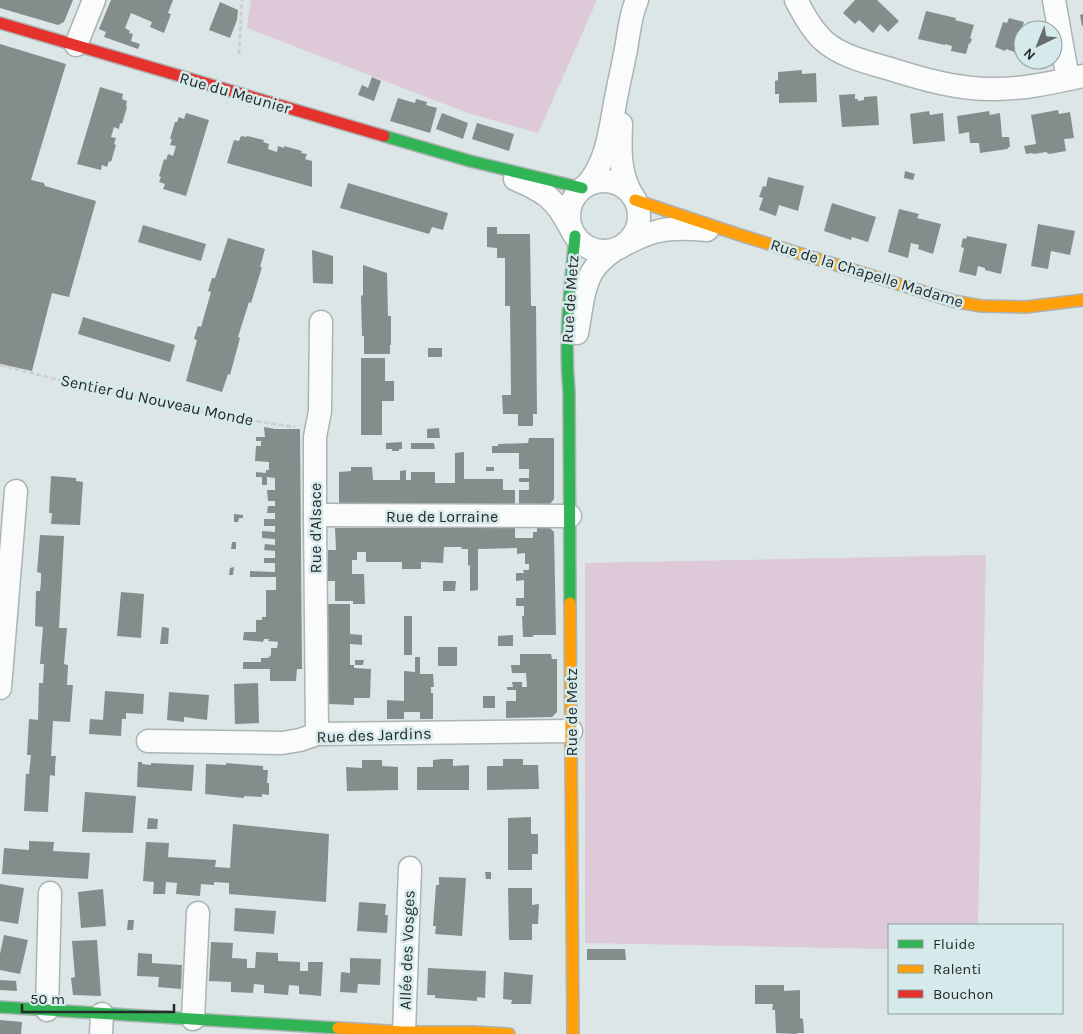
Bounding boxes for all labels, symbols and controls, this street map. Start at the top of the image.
north arrow [1013,20,1063,70]
text: N [1020,44,1039,64]
street label: Rue du Meunier [177,68,293,118]
street label: Rue de la Chapelle Madame [768,235,966,311]
street label: Rue de Metz [557,254,583,344]
street label: Sentier du Nouveau Monde [59,370,255,430]
street label: Rue d'Alsace [306,483,325,573]
street label: Rue de Lorraine [386,507,498,526]
street label: Rue de Metz [562,668,581,756]
street label: Rue des Jardins [316,724,432,746]
street label: Allée des Vosges [395,890,419,1010]
legend [888,924,1063,1014]
text: Fluide [933,935,975,953]
text: Ralenti [933,960,982,978]
scale bar [22,982,175,1014]
text: Bouchon [933,985,994,1003]
text: 50 m [30,990,65,1008]

